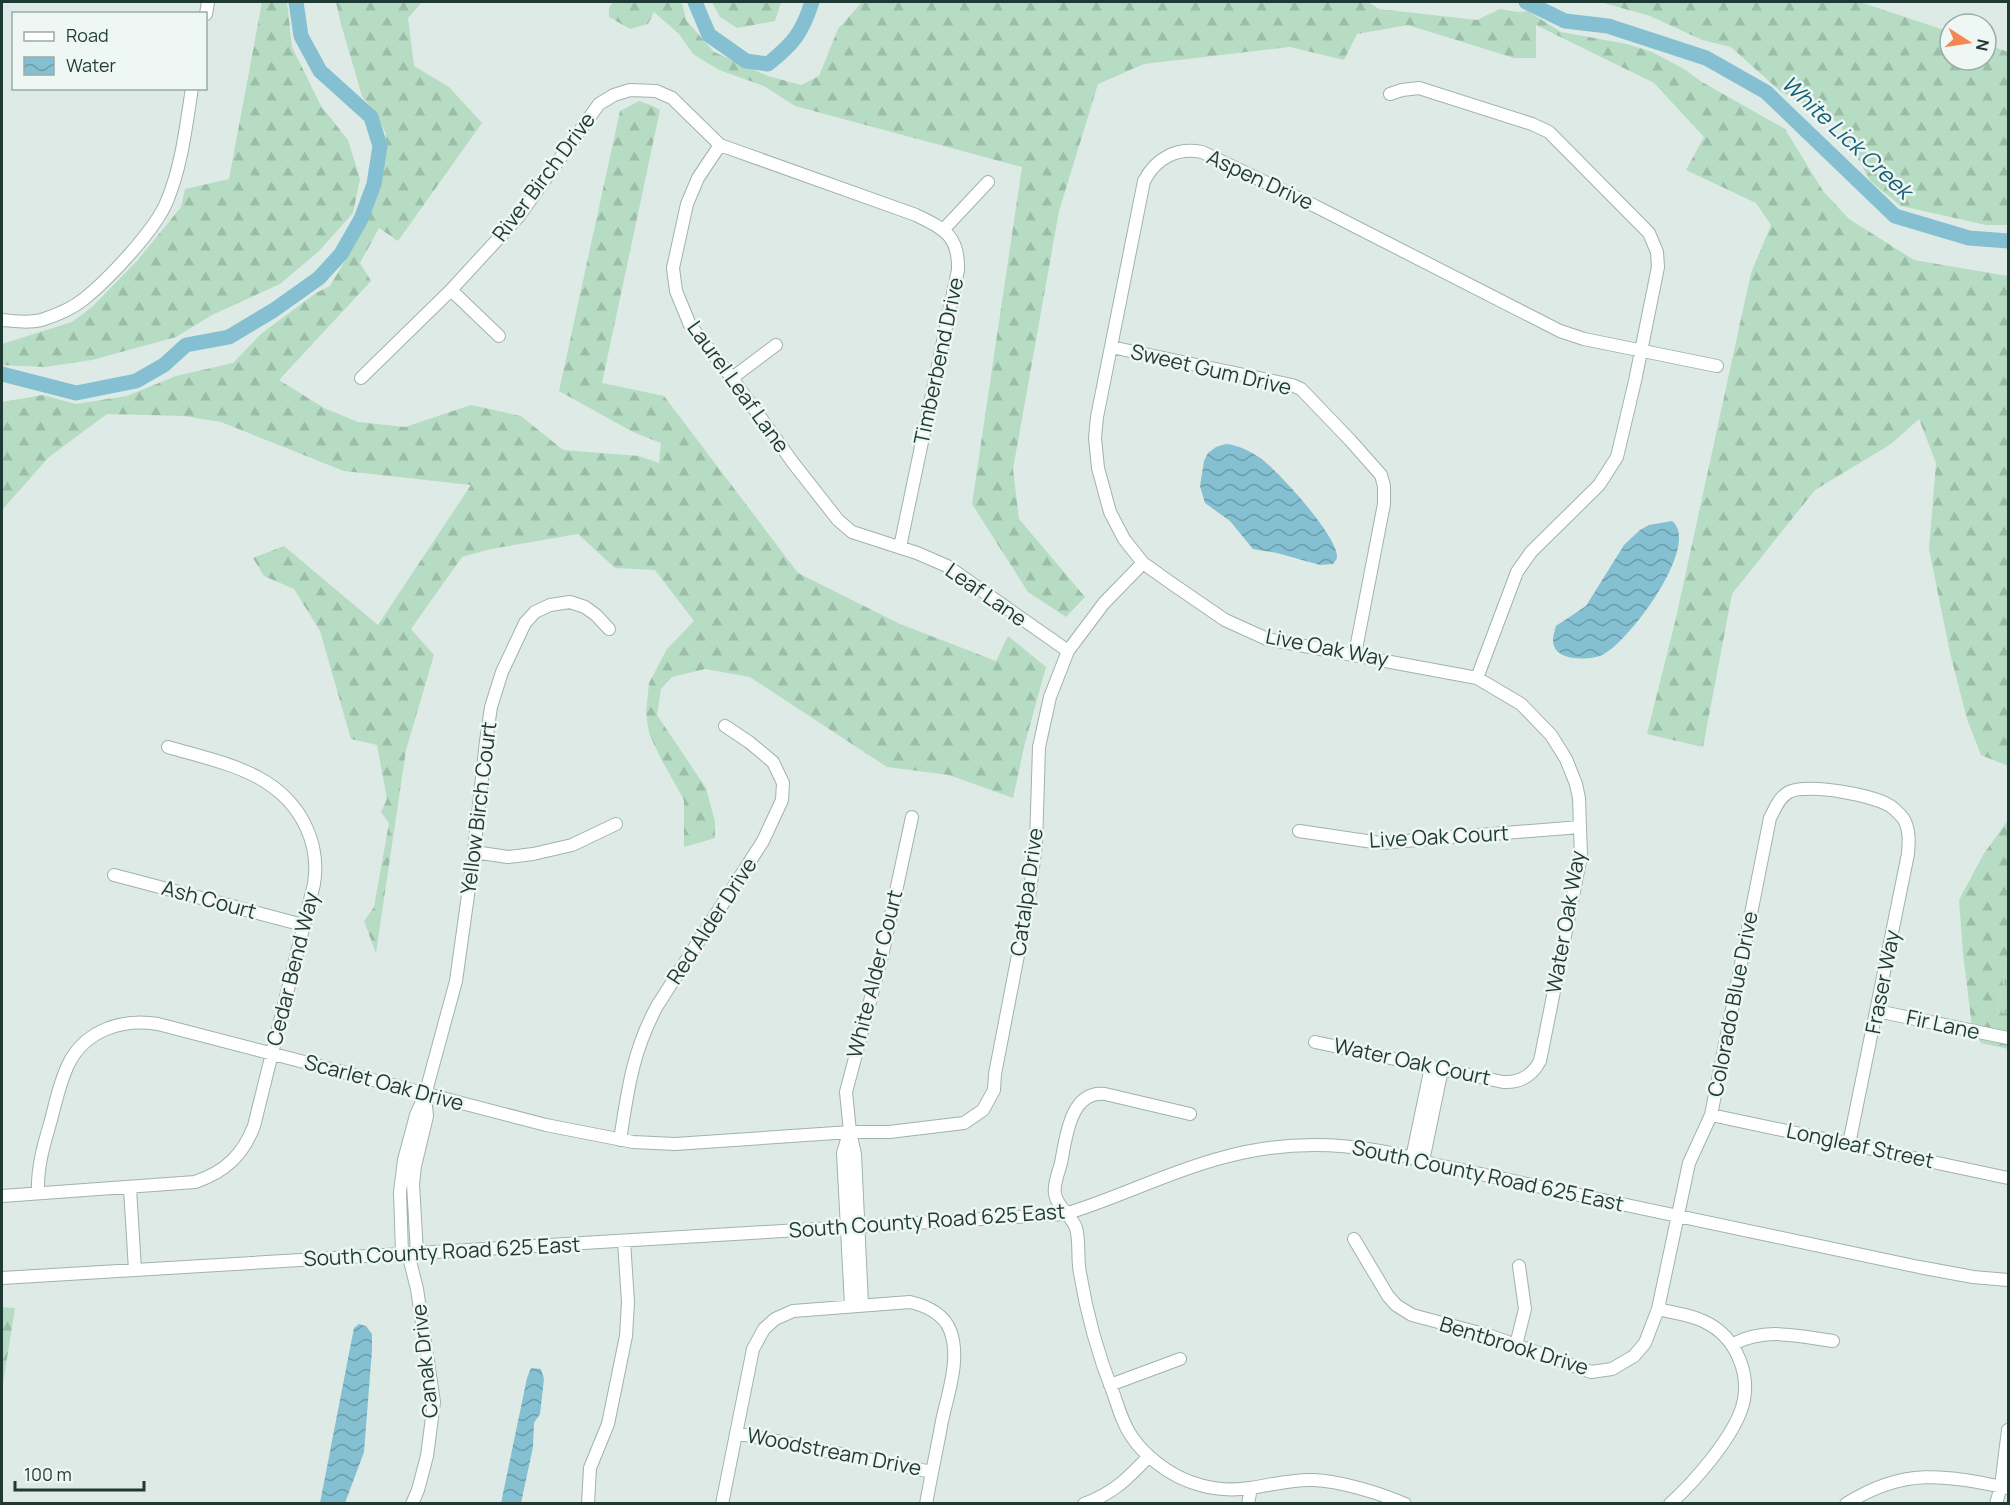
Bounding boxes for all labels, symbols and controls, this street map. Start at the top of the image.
legend [12,12,207,90]
north arrow [1938,12,1998,72]
text: Road [66,23,109,47]
text: N [1971,37,1995,53]
text: Water [66,53,116,77]
water label: White Lick Creek [1775,69,1921,207]
street label: River Birch Drive [485,106,601,247]
street label: Aspen Drive [1203,142,1318,216]
street label: Timberbend Drive [907,275,969,447]
street label: Laurel Leaf Lane [681,315,796,458]
street label: Sweet Gum Drive [1128,337,1294,401]
street label: Leaf Lane [940,556,1033,632]
street label: Live Oak Way [1263,621,1391,673]
street label: Yellow Birch Court [454,720,502,896]
street label: Live Oak Court [1368,818,1509,854]
street label: Catalpa Drive [1003,826,1049,958]
street label: Water Oak Way [1539,848,1591,996]
street label: Red Alder Drive [660,852,763,989]
street label: Ash Court [159,873,260,925]
street label: White Alder Court [840,887,908,1061]
street label: Cedar Bend Way [259,889,325,1049]
street label: Colorado Blue Drive [1700,909,1764,1099]
street label: Fraser Way [1858,927,1906,1036]
street label: Fir Lane [1904,1003,1982,1045]
street label: Water Oak Court [1331,1031,1493,1091]
street label: Scarlet Oak Drive [301,1047,467,1117]
street label: Longleaf Street [1784,1116,1936,1174]
street label: South County Road 625 East [1350,1133,1627,1218]
street label: South County Road 625 East [788,1196,1066,1244]
street label: South County Road 625 East [303,1230,581,1272]
street label: Canak Drive [404,1303,444,1420]
street label: Bentbrook Drive [1437,1309,1592,1381]
street label: Woodstream Drive [744,1420,924,1482]
scale bar [15,1454,144,1492]
text: 100 m [24,1462,72,1486]

